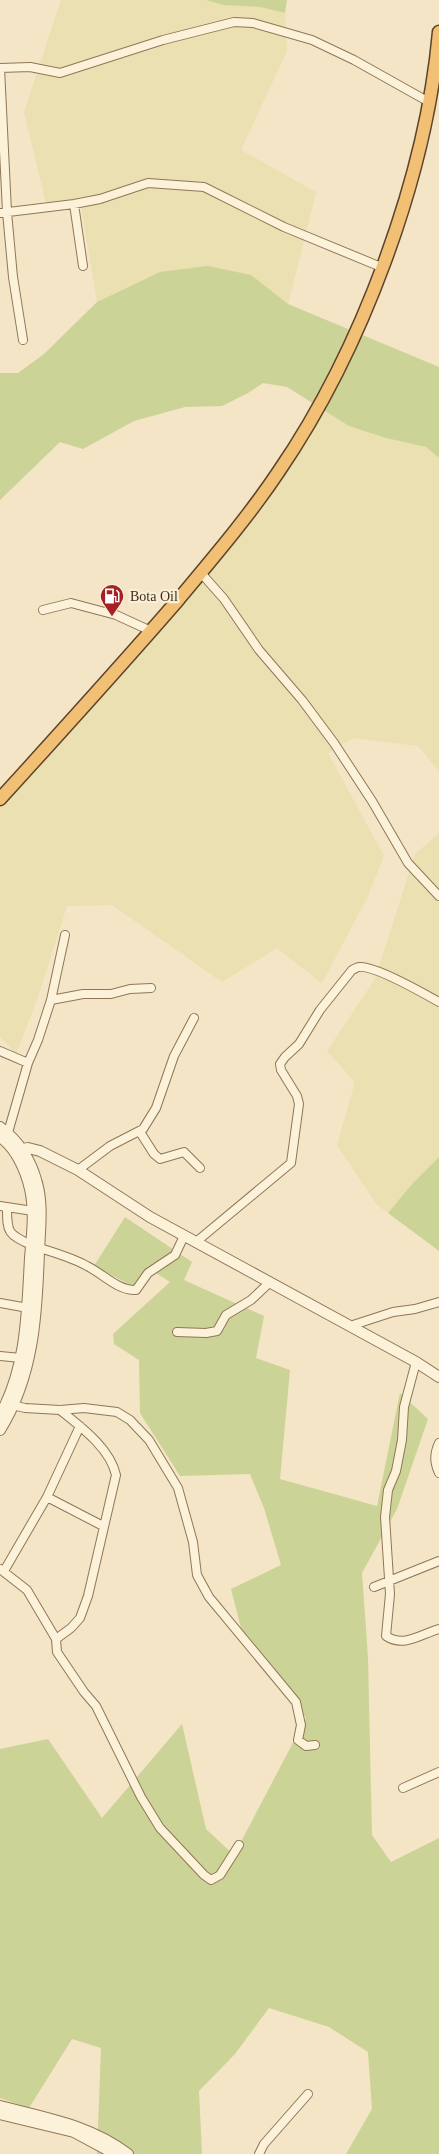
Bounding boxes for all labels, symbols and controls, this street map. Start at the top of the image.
fuel station icon: Bota Oil [99,583,125,617]
place label: Bota Oil [130,589,178,604]

